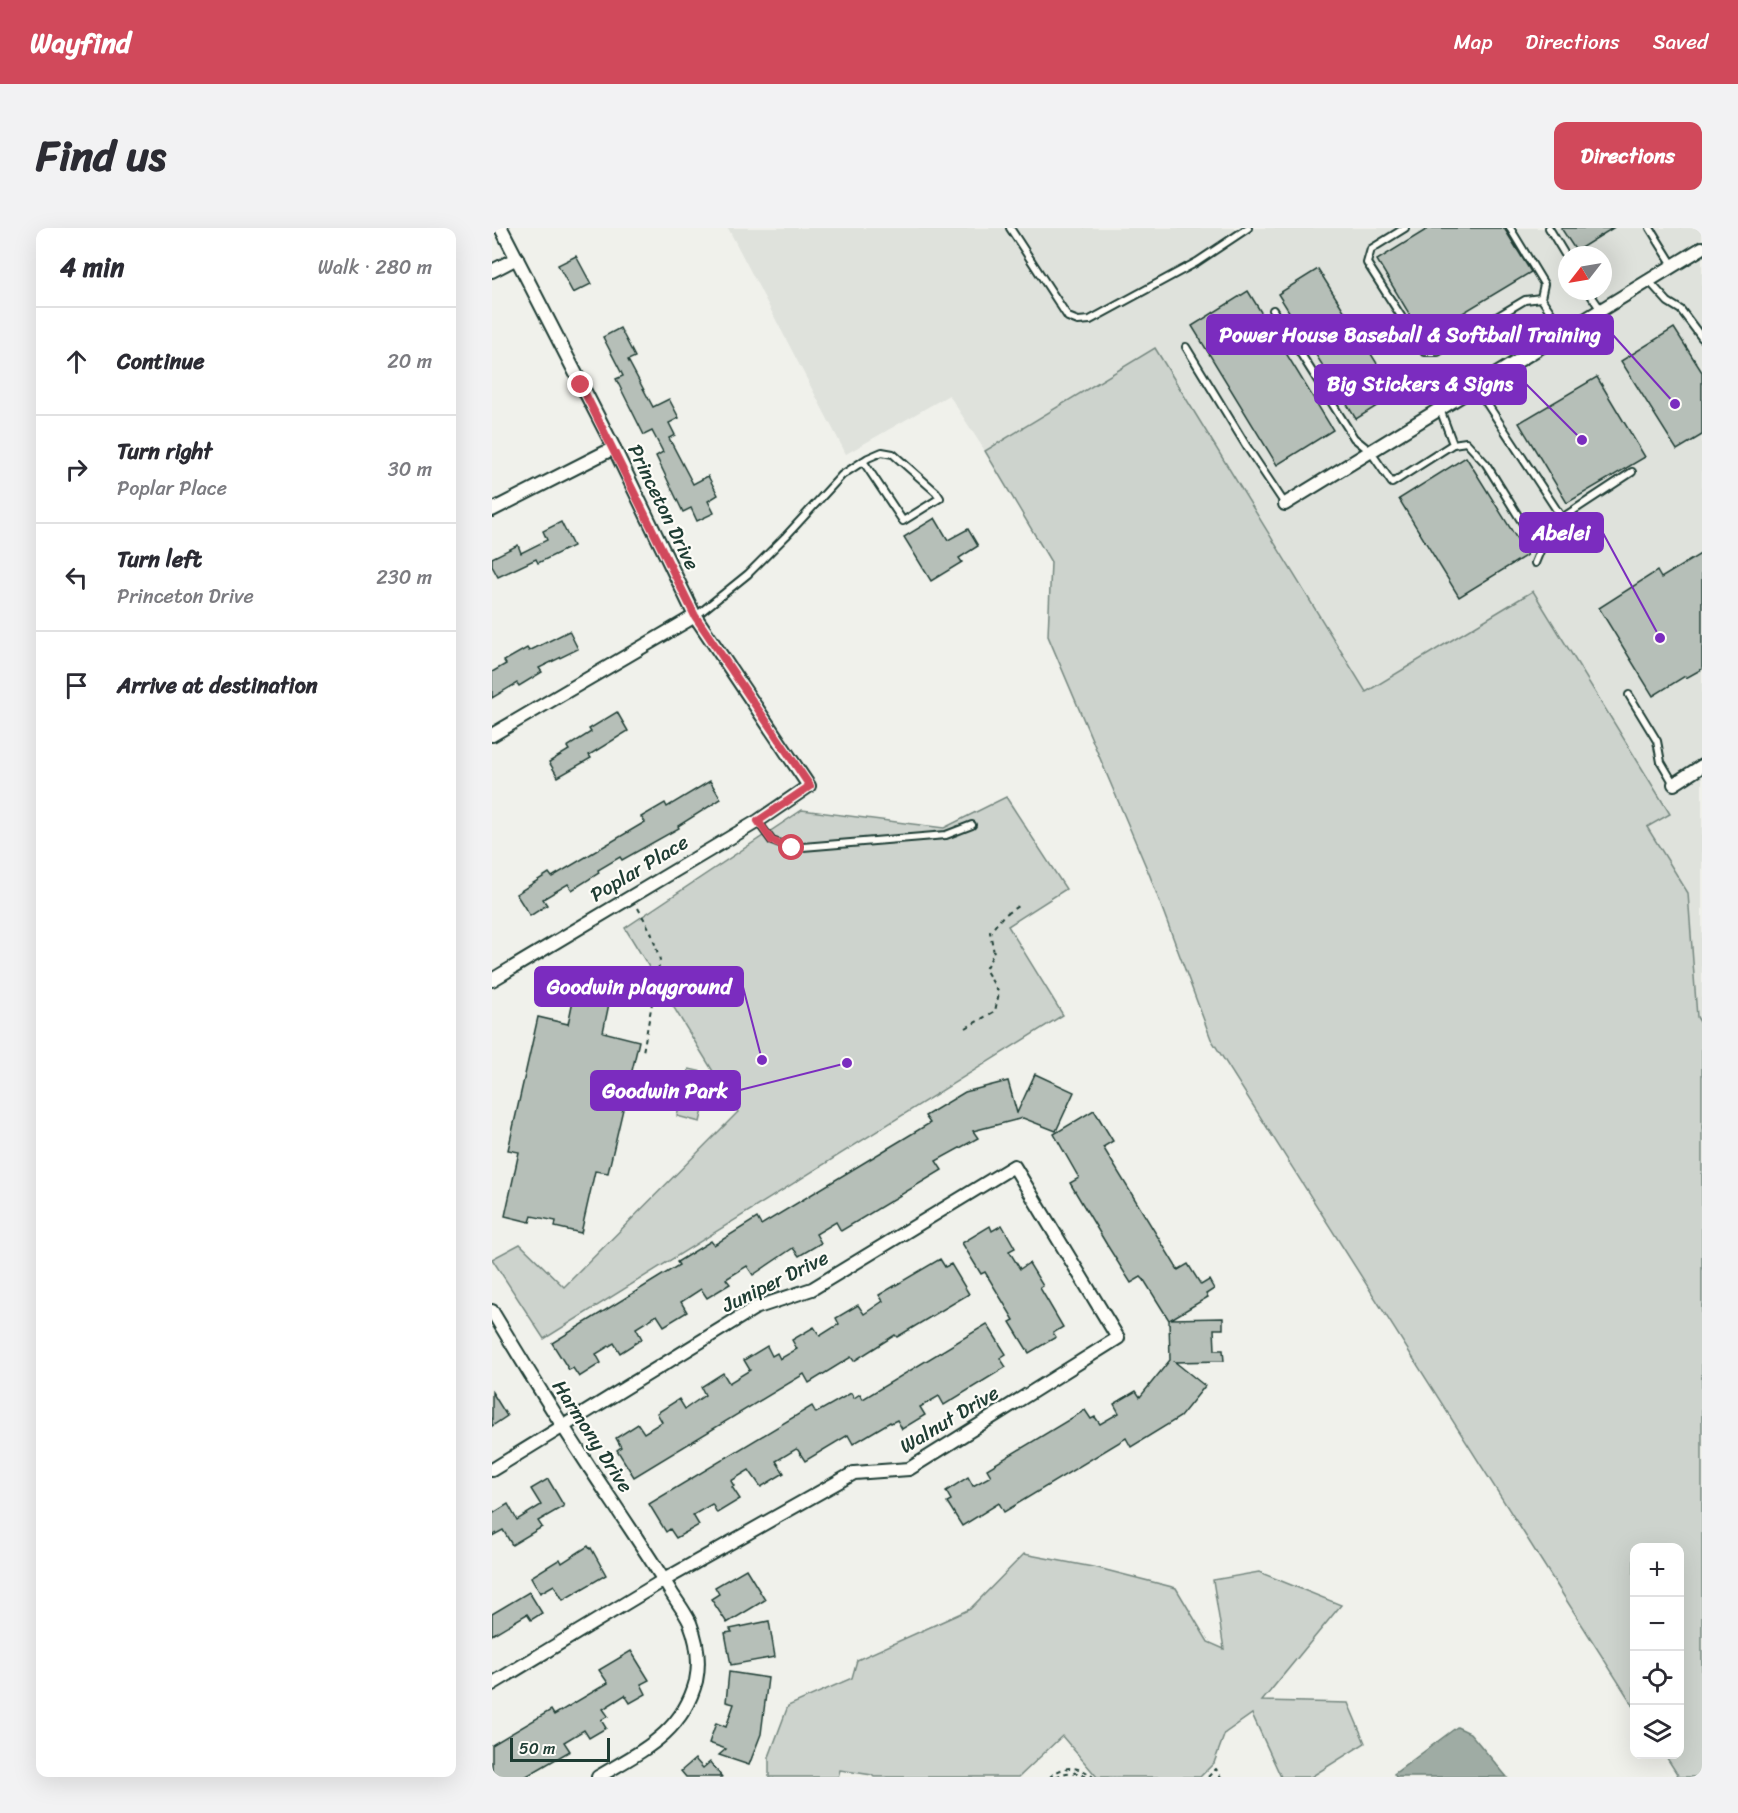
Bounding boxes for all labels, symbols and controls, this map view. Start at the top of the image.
text: Wayfind [30,18,131,67]
text: Map [1454,23,1492,61]
text: Directions [1525,23,1620,61]
text: Saved [1653,23,1708,61]
text: Find us [36,119,166,193]
button: Directions [1554,122,1702,190]
text: 4 min [60,244,124,290]
north arrow [1558,246,1612,300]
text: Walk · 280 m [318,250,432,285]
callout: Power House Baseball & Softball Training [1207,315,1613,354]
text: Power House Baseball & Softball Training [1219,316,1601,354]
text: Continue [117,342,205,381]
text: 20 m [387,344,432,379]
icon: ahead [60,345,93,378]
callout: Big Stickers & Signs [1315,365,1526,404]
text: Big Stickers & Signs [1327,365,1513,403]
route end [567,371,593,397]
text: Turn right [117,432,212,471]
street label: Princeton Drive [618,438,709,576]
text: 30 m [388,452,432,487]
icon: right [60,453,93,486]
text: Poplar Place [117,471,227,506]
callout: Abelei [1520,513,1603,552]
text: Abelei [1531,514,1592,552]
text: Turn left [117,540,202,579]
text: 230 m [376,560,432,595]
icon: left [60,561,93,594]
text: Princeton Drive [117,579,254,614]
text: Arrive at destination [117,666,318,705]
icon: arrive [60,669,93,702]
street label: Poplar Place [583,825,695,912]
route start [778,834,804,860]
callout: Goodwin playground [535,967,743,1006]
text: Goodwin playground [546,968,733,1006]
callout: Goodwin Park [591,1071,740,1110]
text: Goodwin Park [601,1072,729,1110]
street label: Juniper Drive [715,1240,835,1323]
street label: Harmony Drive [543,1372,643,1500]
street label: Walnut Drive [893,1376,1006,1463]
map controls [1630,1543,1684,1759]
button: + [1630,1543,1684,1597]
button: − [1630,1597,1684,1651]
button: locate [1630,1651,1684,1705]
button: layers [1630,1705,1684,1759]
text: 50 m [519,1734,555,1763]
scale bar [510,1735,610,1762]

